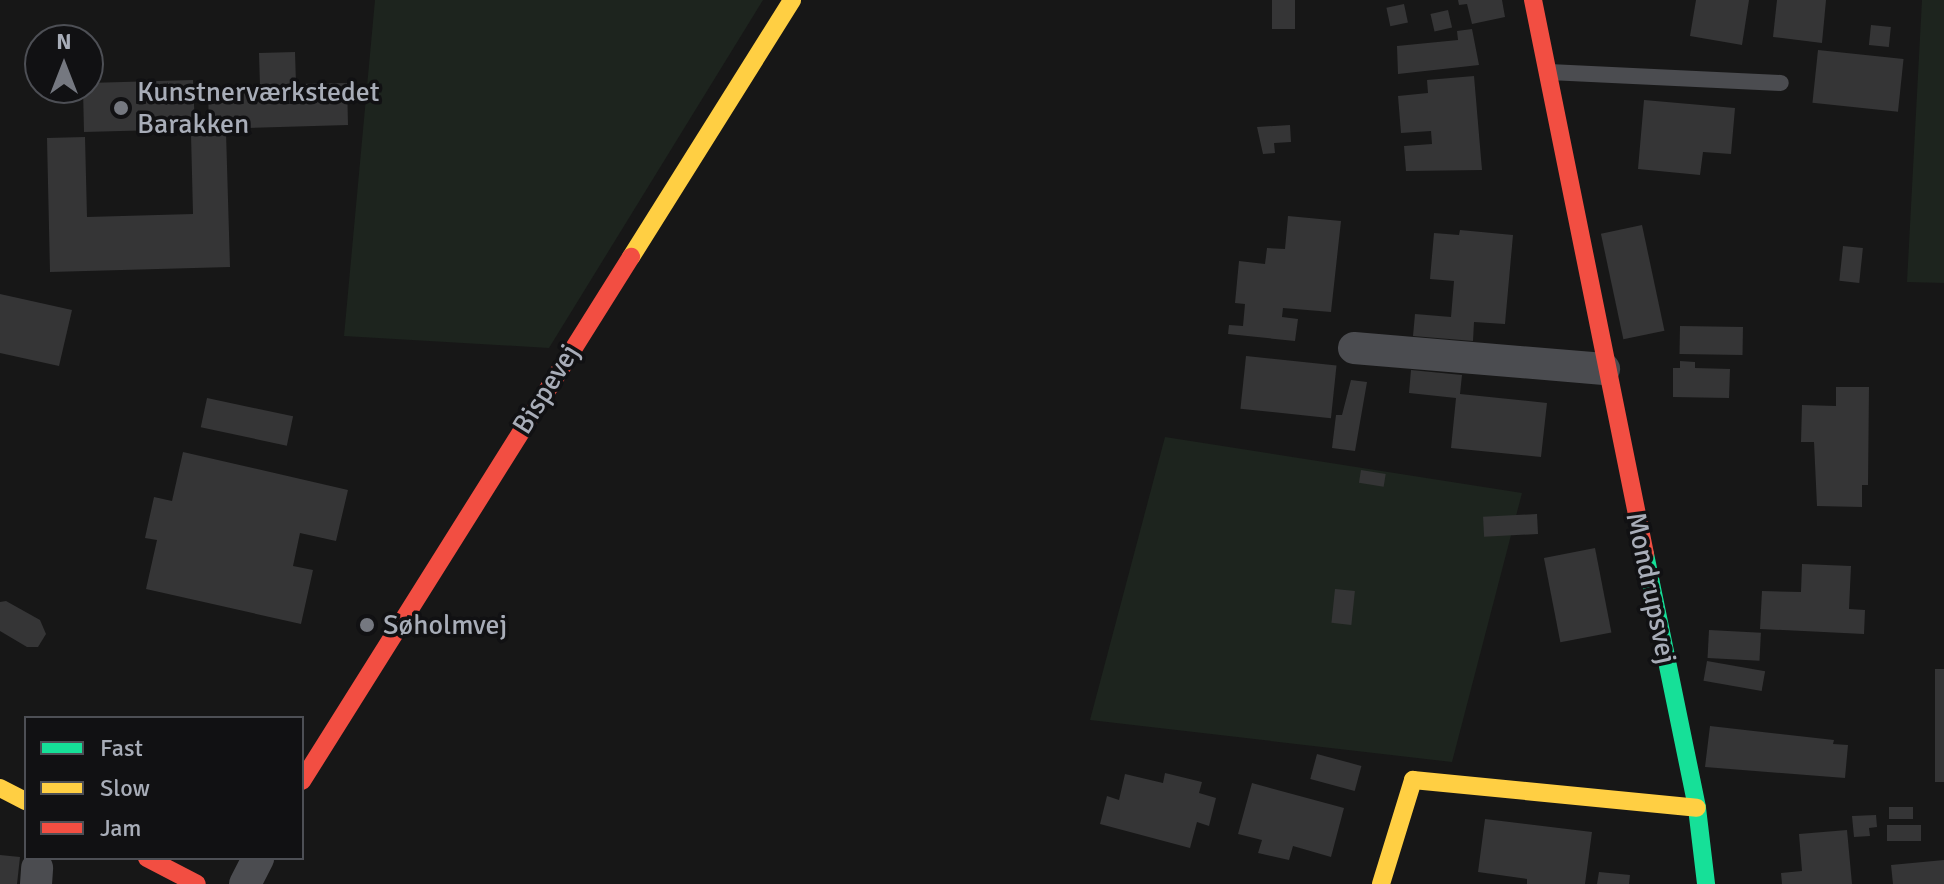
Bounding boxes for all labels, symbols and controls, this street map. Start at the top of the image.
north arrow [24,24,104,104]
text: N [56,28,72,55]
place label: Kunstnerværkstedet Barakken [137,75,380,141]
marker: Kunstnerværkstedet Barakken [112,99,130,117]
street label: Bispevej [505,338,587,440]
street label: Mondrupsvej [1619,509,1683,667]
place label: Søholmvej [383,608,507,642]
marker: Søholmvej [358,616,376,634]
legend [24,716,304,860]
text: Fast [100,733,143,763]
text: Slow [100,773,150,803]
text: Jam [100,813,141,843]

